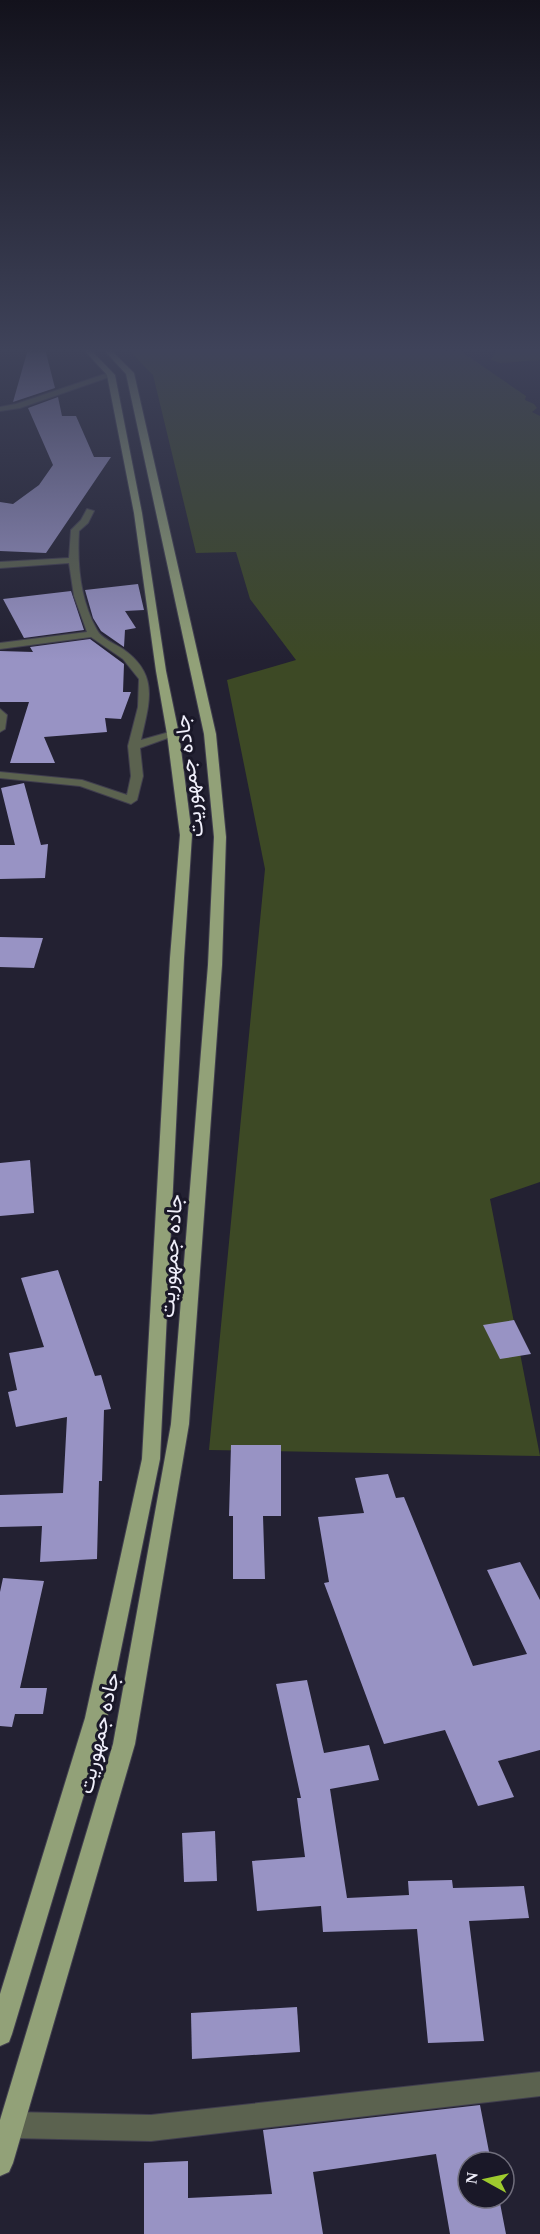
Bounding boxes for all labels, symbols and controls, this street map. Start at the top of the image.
street label: جاده جمهوریت [170,713,209,839]
street label: جاده جمهوریت [155,1193,188,1319]
street label: جاده جمهوریت [73,1670,126,1796]
north arrow [456,2150,516,2210]
text: N [462,2171,481,2185]

